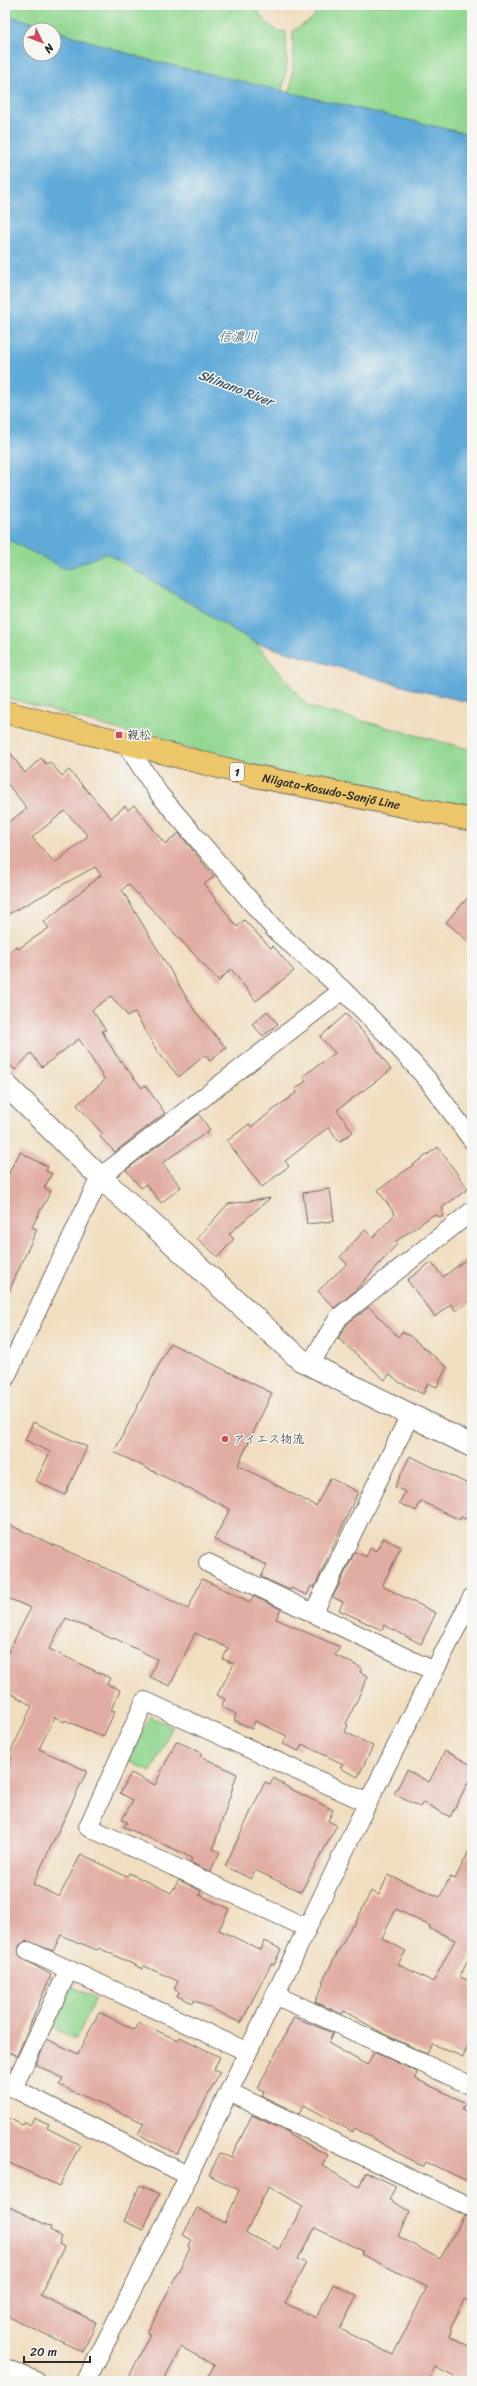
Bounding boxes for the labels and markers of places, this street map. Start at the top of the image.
place label: 親松 [127,724,151,746]
marker: 親松 [114,730,124,740]
place label: アイエス物流 [233,1428,304,1450]
marker: アイエス物流 [220,1434,230,1444]

